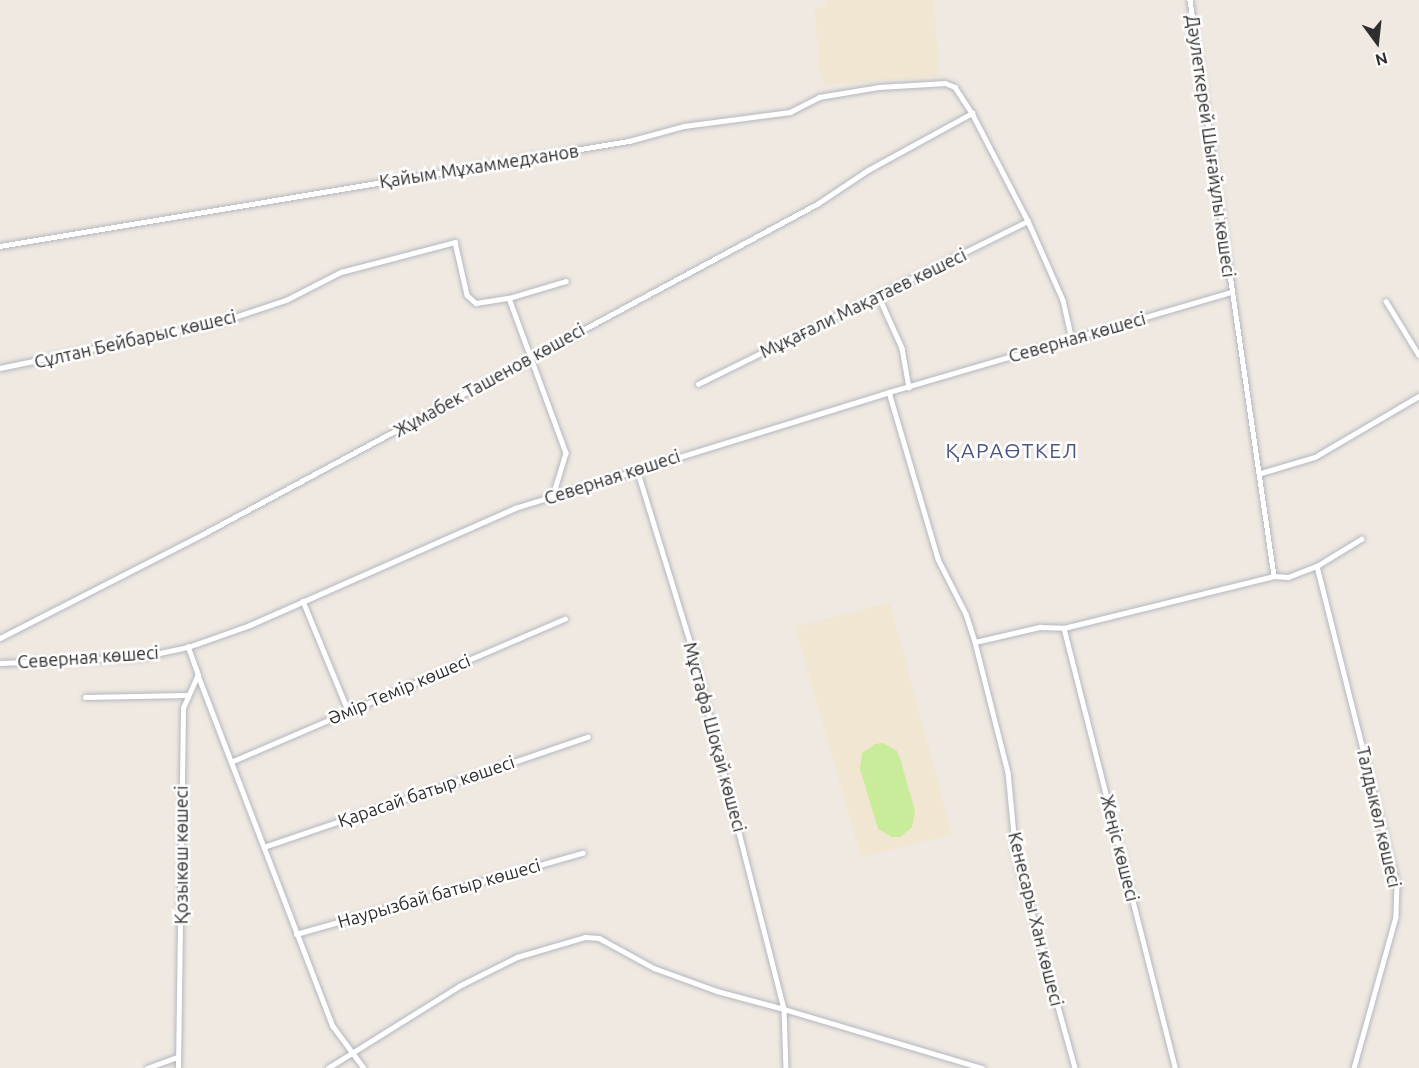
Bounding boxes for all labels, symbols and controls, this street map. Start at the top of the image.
north arrow [1347,12,1407,72]
street label: Дәулеткерей Шығайұлы көшесі [1182,13,1240,279]
text: N [1374,49,1390,70]
street label: Қайым Мұхаммедханов [378,140,580,192]
street label: Мұқағали Мақатаев көшесі [756,244,970,362]
street label: Сұлтан Бейбарыс көшесі [32,305,238,373]
street label: Северная көшесі [1006,307,1148,367]
street label: Жұмабек Ташенов көшесі [390,318,588,442]
district label: ҚАРАӨТКЕЛ [945,437,1079,463]
street label: Северная көшесі [541,445,683,509]
street label: Мұстафа Шоқай көшесі [679,640,751,834]
street label: Северная көшесі [17,641,159,673]
street label: Әмір Темір көшесі [325,649,473,729]
street label: Талдыкөл көшесі [1352,744,1406,890]
street label: Қарасай батыр көшесі [335,751,517,831]
street label: Қозыкөш көшесі [170,786,192,924]
street label: Жеңіс көшесі [1096,792,1144,904]
street label: Кенесары Хан көшесі [1004,830,1068,1008]
street label: Наурызбай батыр көшесі [335,854,543,932]

